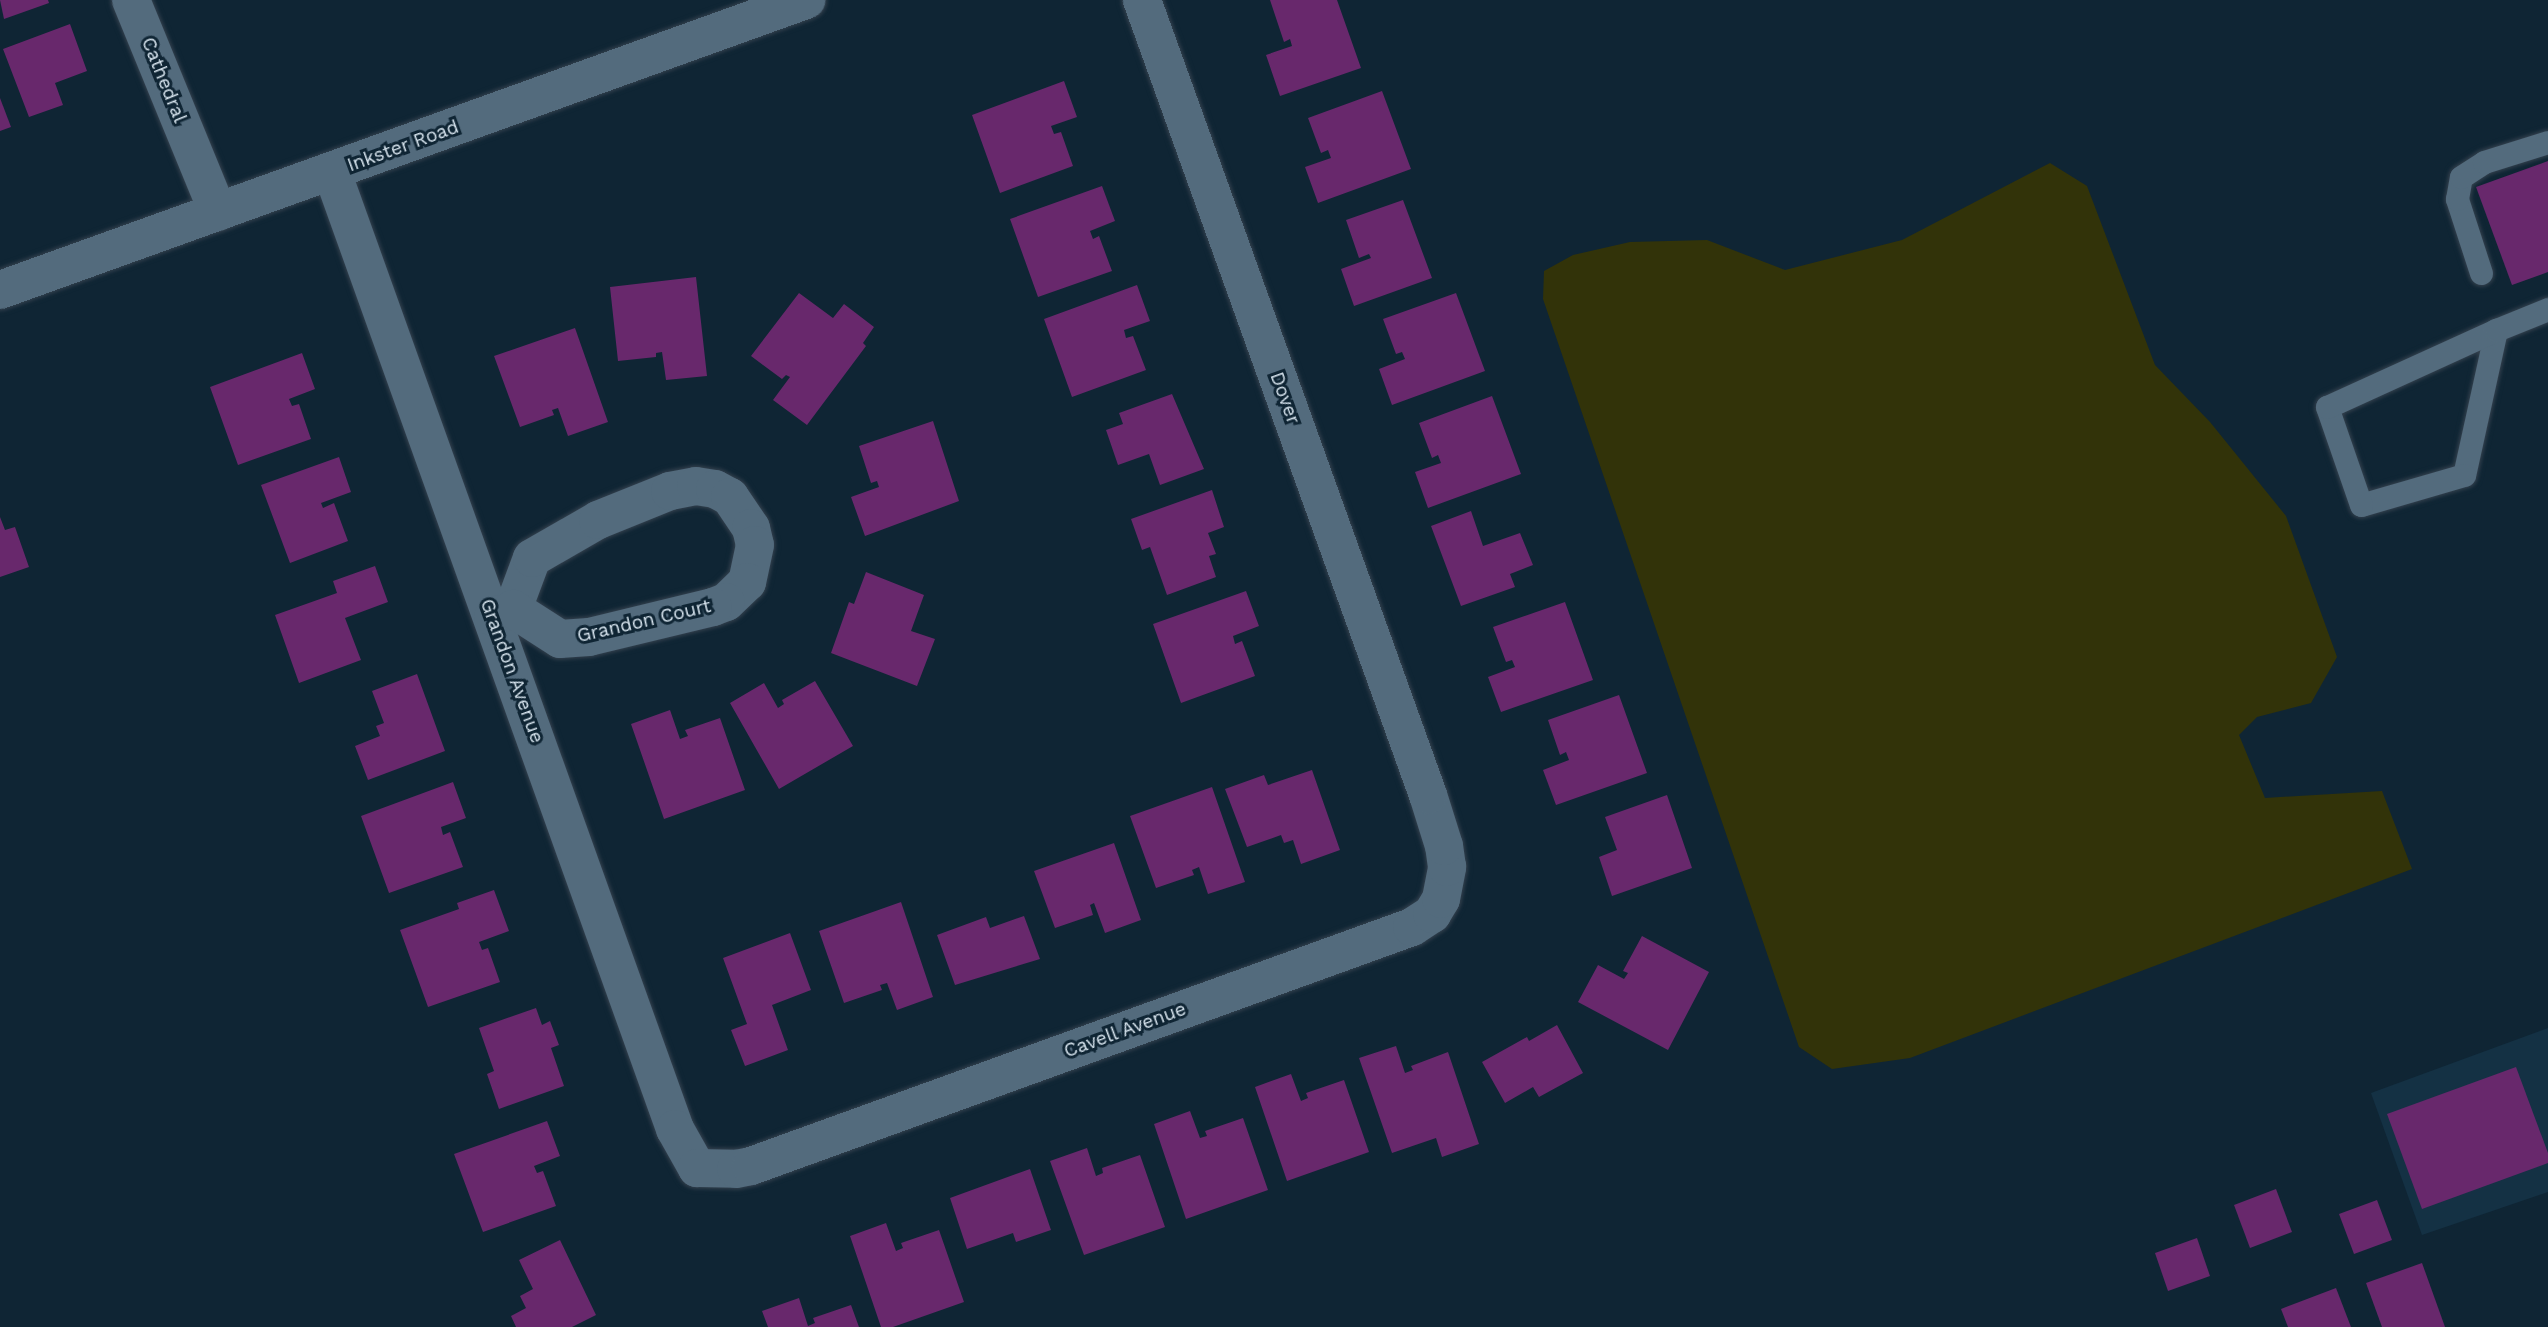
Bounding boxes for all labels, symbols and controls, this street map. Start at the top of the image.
street label: Cathedral [137,34,191,126]
street label: Inkster Road [344,115,462,177]
street label: Dover [1265,369,1305,427]
street label: Grandon Avenue [475,595,549,747]
street label: Grandon Court [575,595,713,647]
street label: Cavell Avenue [1060,997,1190,1063]

